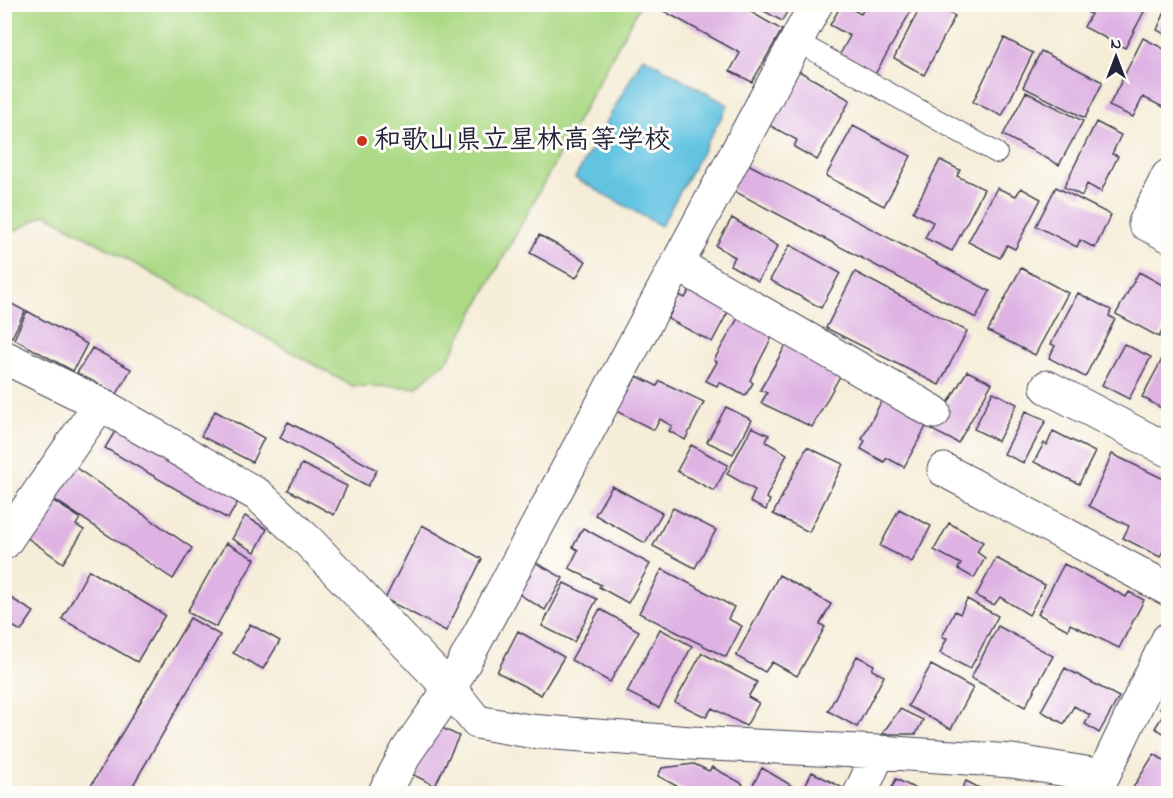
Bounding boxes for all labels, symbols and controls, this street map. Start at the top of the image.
north arrow [1086,27,1146,87]
text: N [1111,32,1122,56]
place label: 和歌山県立星林高等学校 [374,122,671,161]
marker: 和歌山県立星林高等学校 [355,134,369,148]

